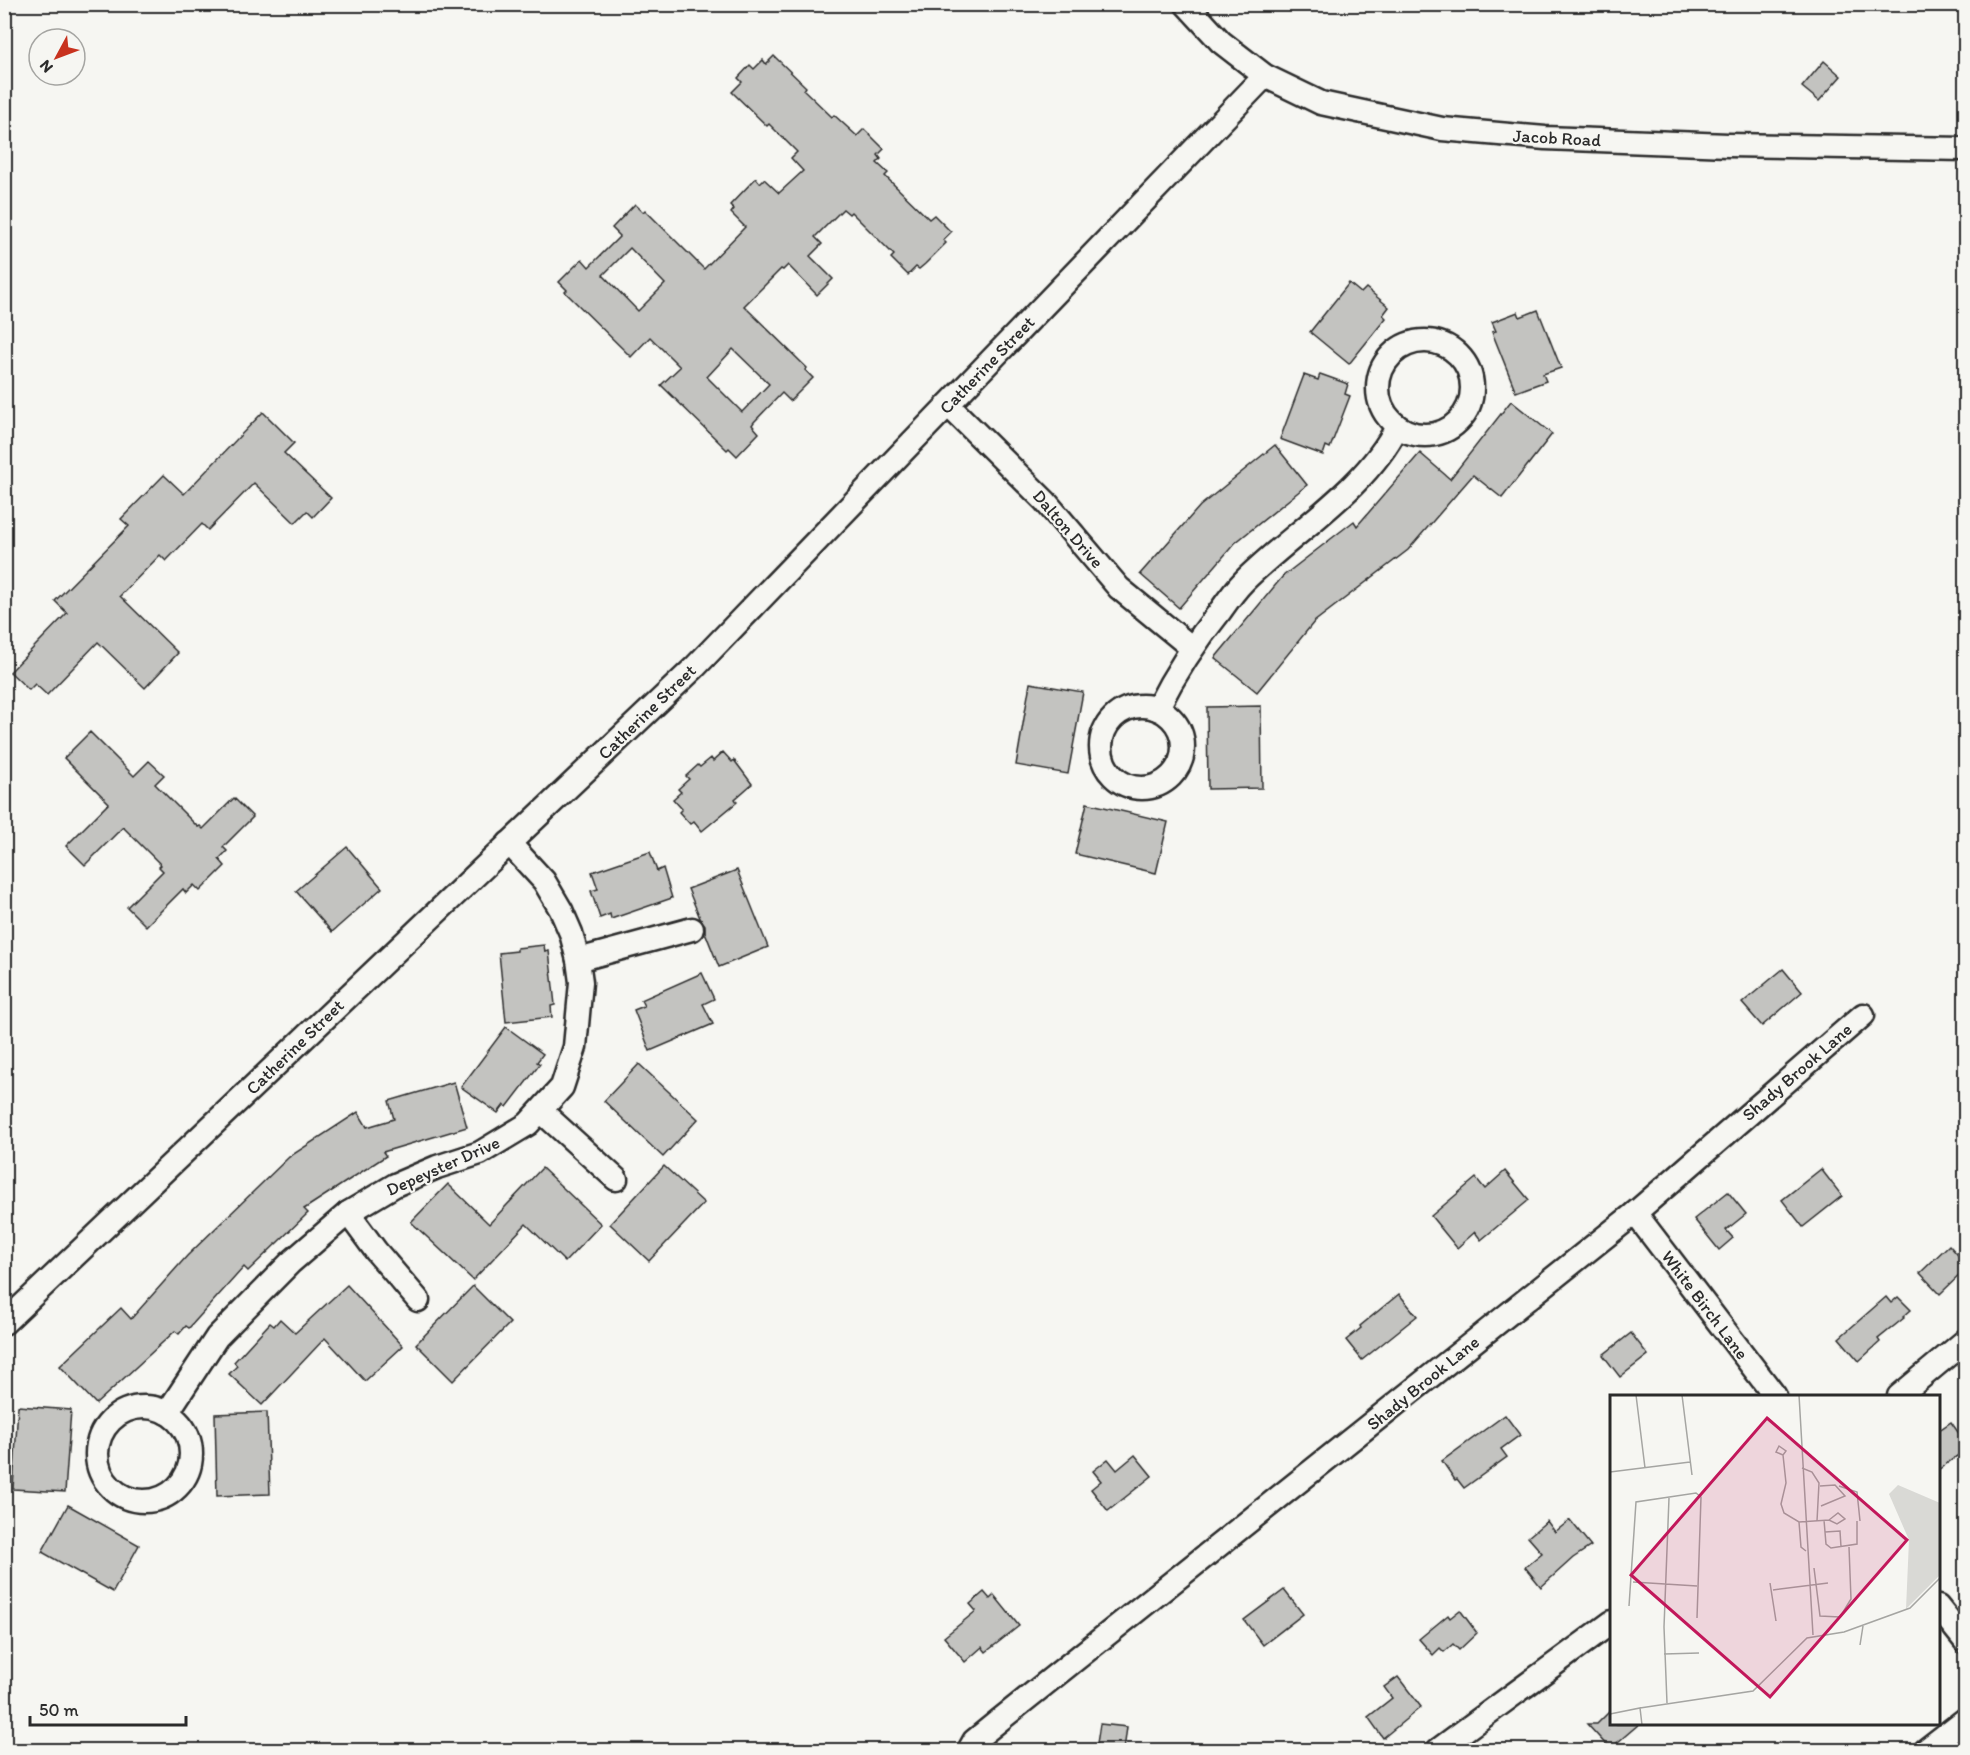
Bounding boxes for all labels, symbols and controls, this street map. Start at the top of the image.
north arrow [27,27,87,87]
text: N [35,56,57,77]
street label: Jacob Road [1512,125,1602,151]
street label: Catherine Street [935,311,1039,419]
street label: Dalton Drive [1028,485,1108,573]
street label: Catherine Street [593,660,701,764]
street label: Catherine Street [241,995,349,1099]
street label: Shady Brook Lane [1737,1018,1857,1126]
street label: Depeyster Drive [383,1131,503,1201]
street label: White Birch Lane [1657,1246,1753,1364]
street label: Shady Brook Lane [1362,1331,1484,1435]
inset map [1610,1395,1940,1725]
scale bar [30,1689,186,1727]
text: 50 m [39,1699,79,1721]

